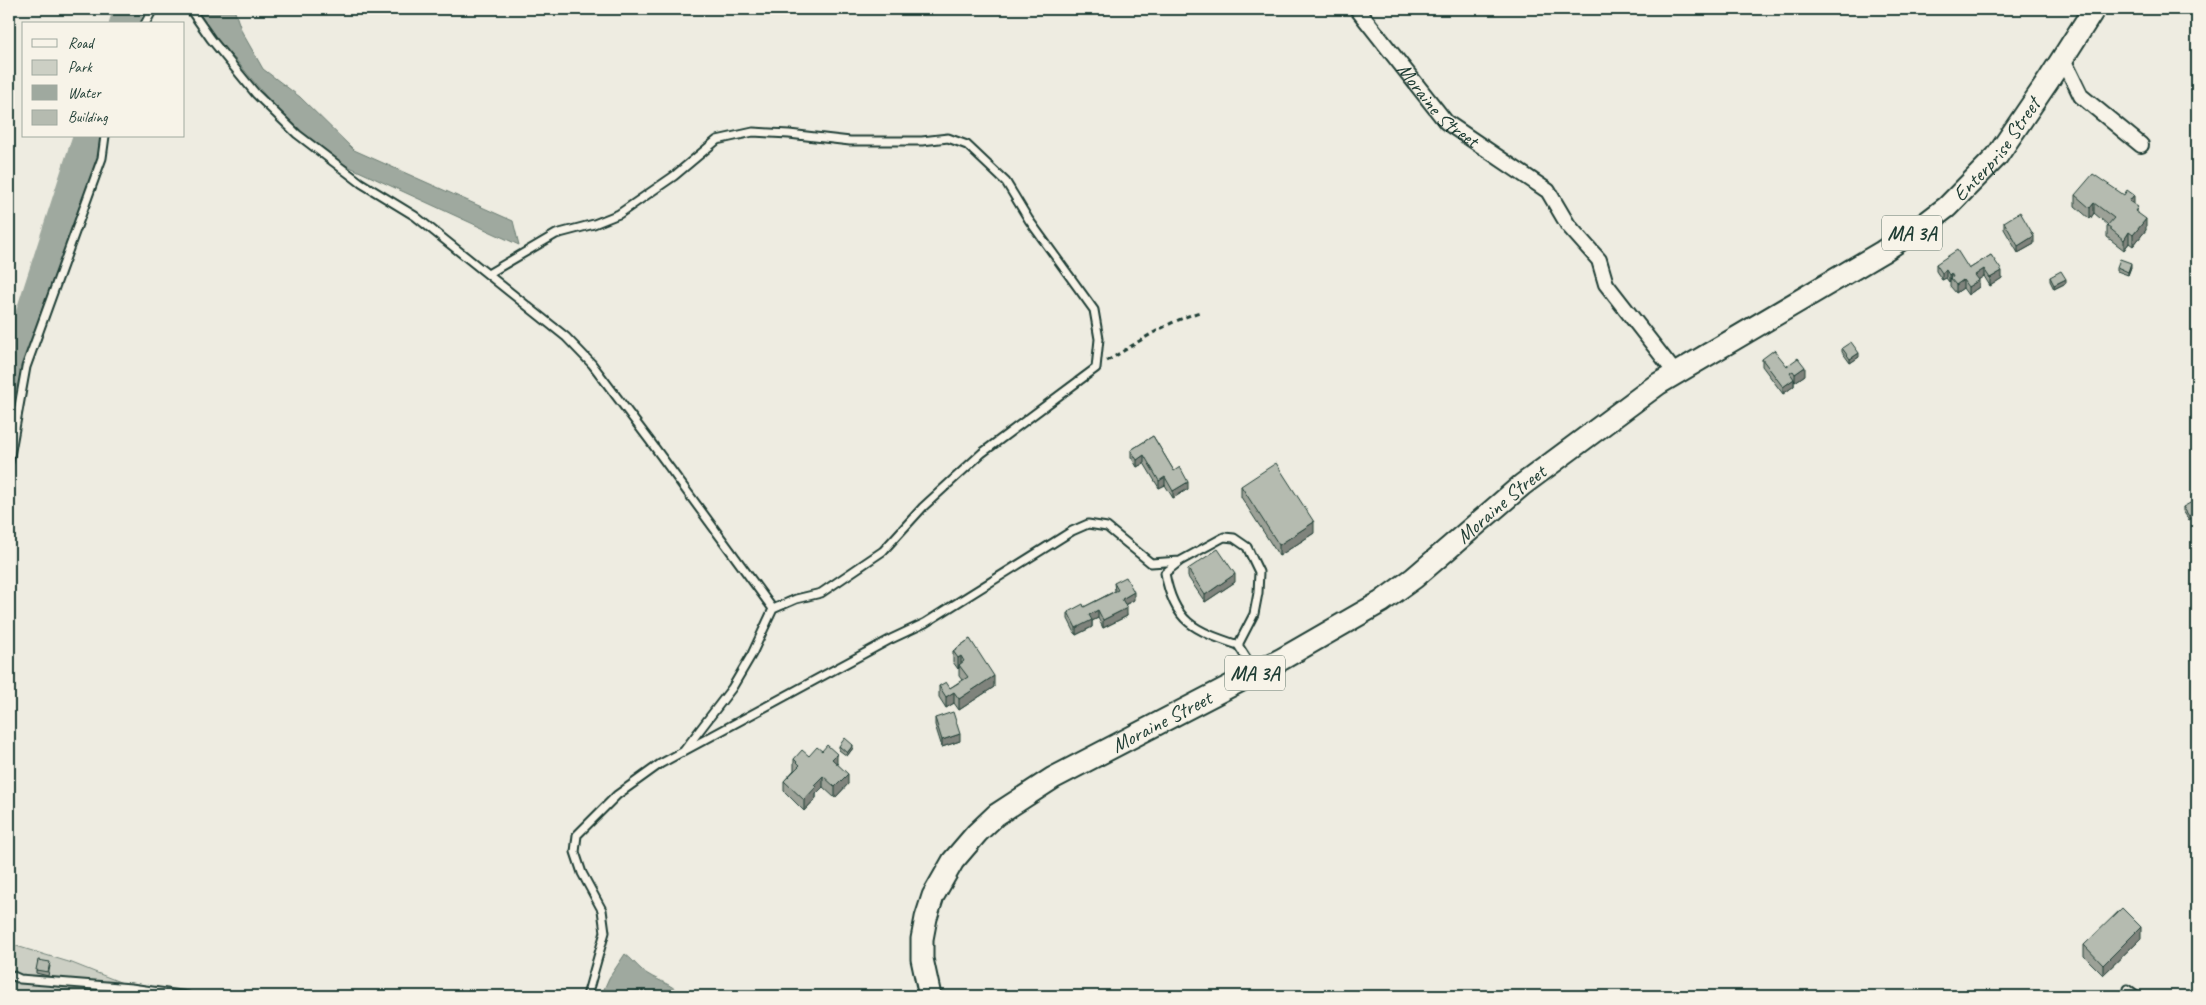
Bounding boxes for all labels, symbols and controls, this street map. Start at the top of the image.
legend [22,22,185,138]
text: Road [68,34,95,53]
street label: Moraine Street [1391,57,1485,155]
text: Park [68,58,93,77]
text: Water [68,84,102,103]
street label: Enterprise Street [1947,90,2048,207]
text: Building [68,108,108,127]
road number: MA 3A [1882,216,1942,250]
street label: Moraine Street [1451,458,1553,549]
road number: MA 3A [1225,656,1285,690]
street label: Moraine Street [1107,684,1218,758]

